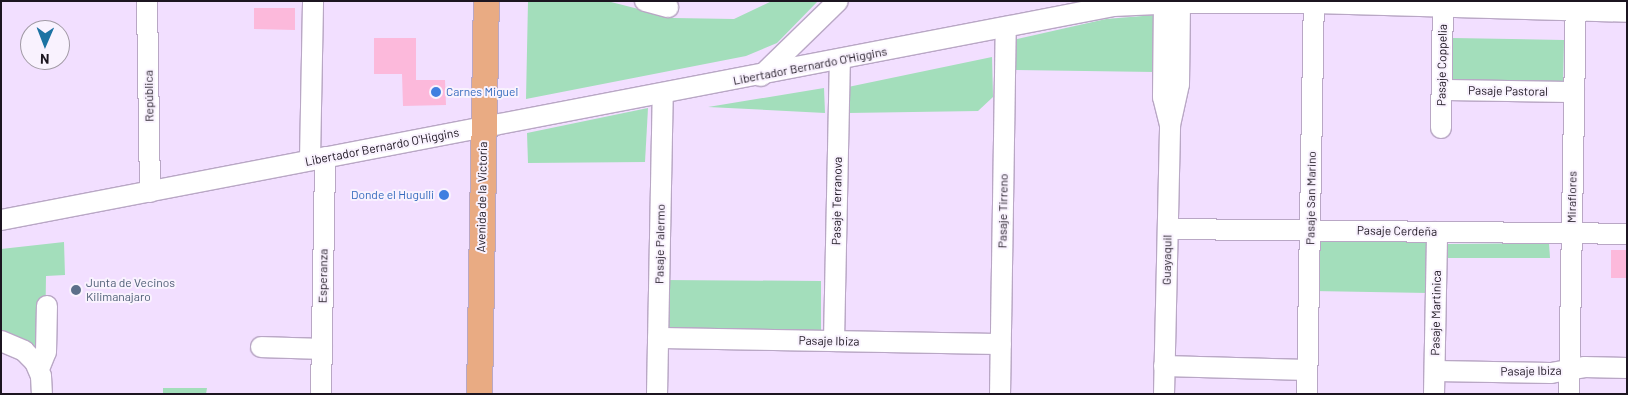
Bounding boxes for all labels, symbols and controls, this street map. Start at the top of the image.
north arrow [20,20,70,70]
street label: Pasaje Coppelia [1434,24,1450,106]
street label: Libertador Bernardo O'Higgins [732,44,888,88]
text: N [40,51,50,68]
street label: República [141,70,157,122]
street label: Pasaje Pastoral [1468,83,1548,99]
place label: Carnes Miguel [446,85,518,99]
marker: Carnes Miguel [430,86,442,98]
street label: Libertador Bernardo O'Higgins [304,125,460,169]
street label: Avenida de la Victoria [474,142,490,252]
street label: Pasaje San Marino [1303,151,1319,245]
street label: Pasaje Terranova [829,157,845,245]
street label: Miraflores [1564,171,1580,223]
street label: Pasaje Tirreno [995,174,1011,248]
place label: Donde el Hugulli [351,188,434,202]
marker: Donde el Hugulli [438,189,450,201]
street label: Pasaje Palermo [652,204,668,284]
street label: Pasaje Cerdeña [1357,223,1437,239]
street label: Guayaquil [1159,235,1175,285]
street label: Esperanza [315,249,331,303]
street label: Pasaje Martinica [1428,270,1444,356]
place label: Junta de Vecinos Kilimanajaro [86,276,175,304]
marker: Junta de Vecinos Kilimanajaro [70,284,82,296]
street label: Pasaje Ibiza [798,333,860,349]
street label: Pasaje Ibiza [1500,363,1562,379]

